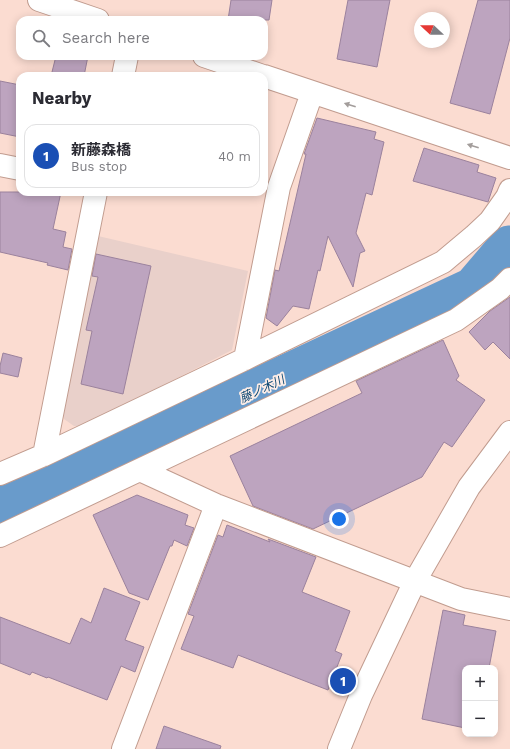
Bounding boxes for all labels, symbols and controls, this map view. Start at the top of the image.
north arrow [414,12,450,48]
search box [16,16,268,60]
icon: search [30,27,52,49]
text: Search here [62,29,150,47]
text: Nearby [32,88,91,108]
one-way arrow [343,102,355,108]
text: 新藤森橋 [71,141,131,159]
one-way arrow [467,143,479,149]
text: 1 [43,149,49,164]
text: 40 m [218,149,251,164]
text: Bus stop [71,159,127,174]
water label: 藤ノ木川 [237,372,289,405]
your location [329,509,349,529]
map controls [462,665,498,737]
button: + [462,665,498,701]
pin: 1 [330,666,356,696]
button: − [462,701,498,737]

